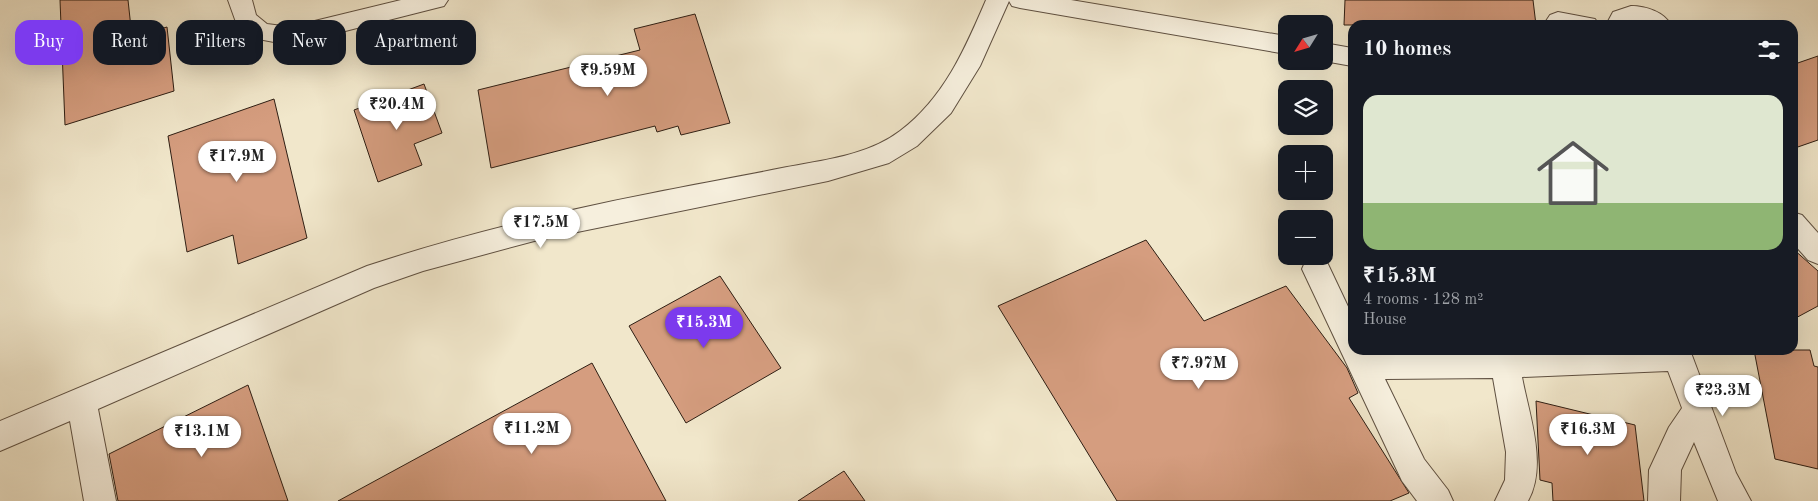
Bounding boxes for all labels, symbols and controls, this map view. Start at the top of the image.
north arrow [1278,15,1332,70]
map controls [1278,15,1333,265]
chip: Buy [15,20,83,65]
chip: Rent [93,20,166,65]
chip: Filters [176,20,263,65]
chip: New [273,20,346,65]
chip: Apartment [356,20,476,65]
icon: filters [1755,36,1783,64]
text: 10 homes [1363,39,1451,60]
pin: ₹9.59M [567,54,649,97]
text: ₹9.59M [580,63,636,79]
button: layers [1278,80,1333,135]
pin: ₹20.4M [356,88,438,131]
text: ₹20.4M [369,97,425,113]
icon: home [1528,128,1618,218]
pin: ₹17.9M [196,140,278,183]
button: + [1278,145,1333,200]
text: ₹17.9M [209,149,265,165]
pin: ₹17.5M [500,206,582,249]
button: − [1278,210,1333,265]
text: ₹17.5M [513,215,569,231]
text: ₹15.3M [1363,266,1436,287]
text: 4 rooms · 128 m² [1363,292,1483,308]
pin: ₹15.3M [663,306,745,349]
text: House [1363,312,1406,328]
text: ₹15.3M [676,315,732,331]
pin: ₹7.97M [1158,348,1240,390]
text: ₹7.97M [1171,356,1227,372]
pin: ₹23.3M [1682,374,1764,417]
text: ₹23.3M [1695,383,1751,399]
pin: ₹11.2M [491,412,573,455]
pin: ₹16.3M [1547,414,1629,456]
pin: ₹13.1M [161,416,243,458]
text: ₹11.2M [504,421,560,437]
text: ₹16.3M [1560,422,1616,438]
text: ₹13.1M [174,424,230,440]

